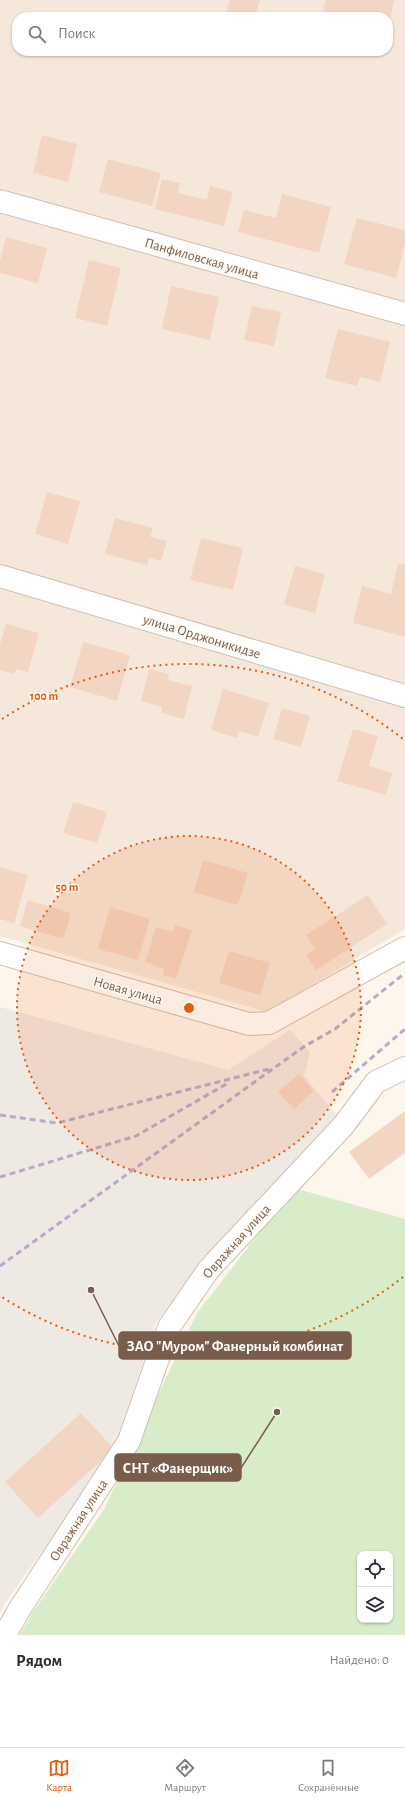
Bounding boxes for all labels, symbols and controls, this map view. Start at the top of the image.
search box [12,12,393,56]
icon: search [26,23,48,45]
text: Поиск [58,26,96,41]
street label: Панфиловская улица [143,236,261,282]
street label: улица Орджоникидзе [140,612,262,662]
text: 100 m [30,690,58,702]
text: 50 m [56,881,79,893]
street label: Новая улица [92,974,164,1008]
centre of rings [182,1001,196,1015]
street label: Овражная улица [200,1201,274,1281]
callout: ЗАО "Муром" Фанерный комбинат [119,1332,351,1359]
text: ЗАО "Муром" Фанерный комбинат [127,1339,343,1354]
callout: СНТ «Фанерщик» [115,1454,241,1481]
text: СНТ «Фанерщик» [123,1461,233,1476]
street label: Овражная улица [47,1477,111,1564]
map controls [357,1551,393,1623]
button: locate [357,1551,393,1587]
button: layers [357,1587,393,1623]
text: Рядом [16,1652,62,1669]
text: Найдено: 0 [330,1654,389,1667]
tab: Карта [46,1757,72,1794]
tab: Маршрут [164,1757,206,1794]
tab: Сохранённые [298,1757,359,1794]

